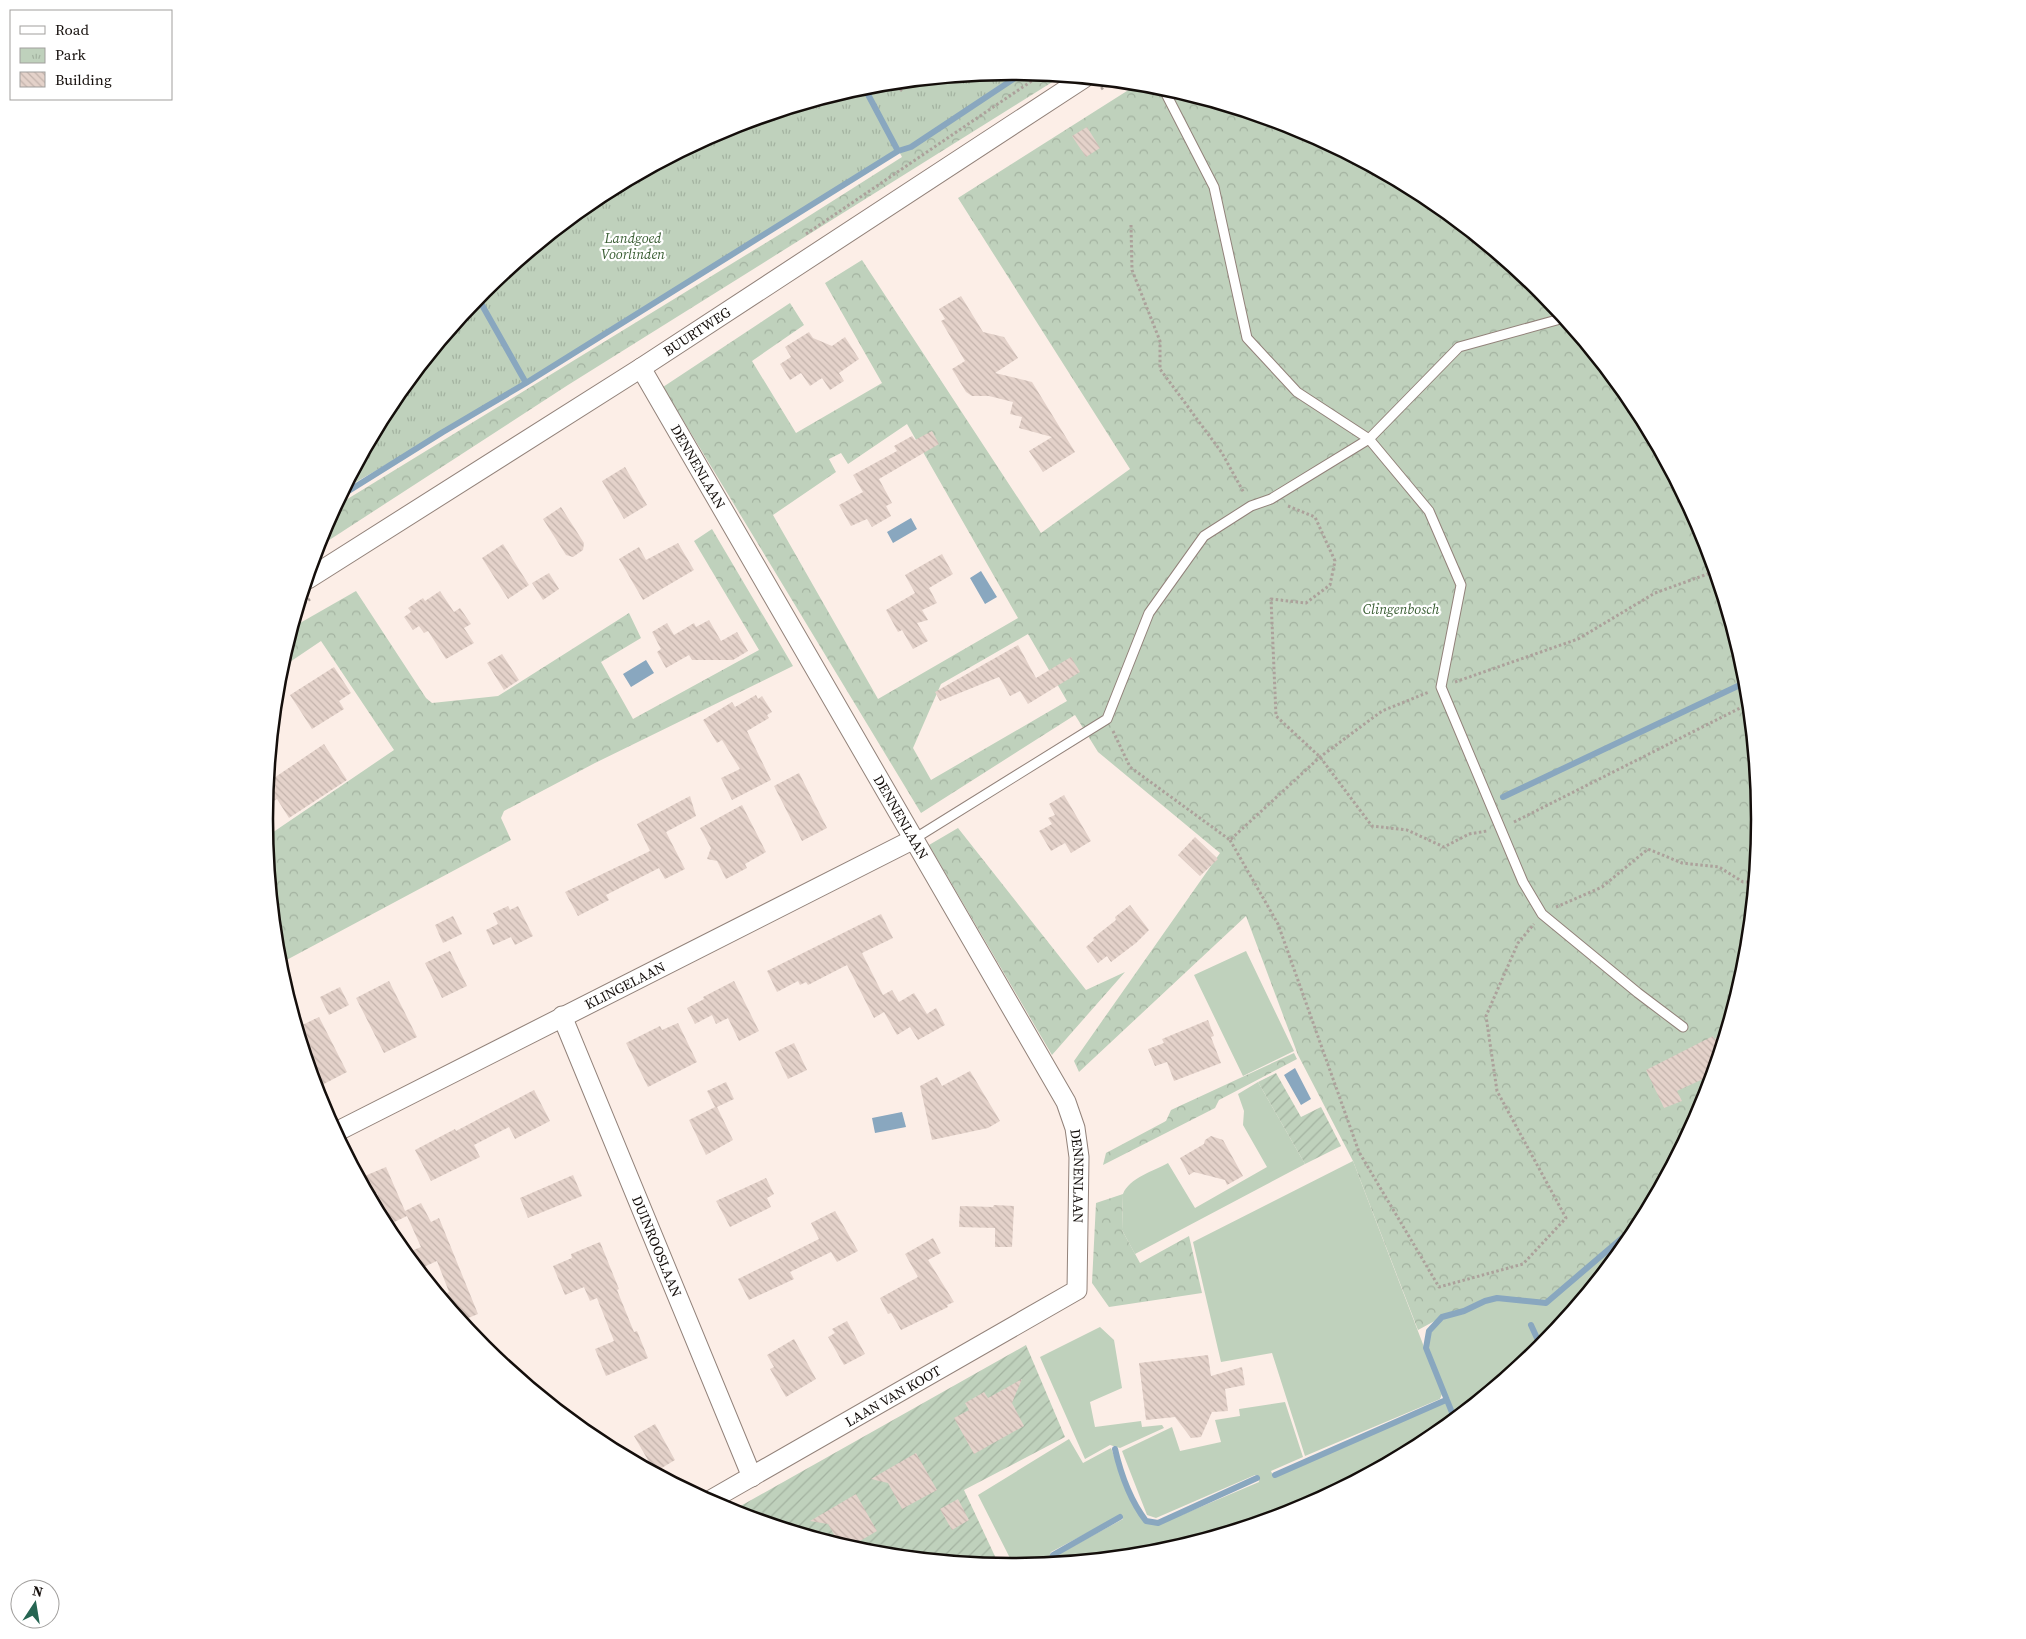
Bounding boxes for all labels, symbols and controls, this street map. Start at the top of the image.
legend [10,10,172,100]
text: Road [55,19,89,40]
text: Park [55,44,87,65]
text: Building [55,69,112,90]
park label: Landgoed Voorlinden [601,228,665,264]
street label: BUURTWEG [659,302,735,361]
street label: DENNENLAAN [666,421,730,512]
park label: Clingenbosch [1363,599,1440,619]
street label: DENNENLAAN [869,771,933,863]
street label: KLINGELAAN [581,957,669,1014]
street label: DENNENLAAN [1065,1128,1089,1223]
street label: DUINROOSLAAN [627,1192,687,1300]
street label: LAAN VAN KOOT [841,1360,945,1432]
north arrow [10,1579,60,1629]
text: N [31,1580,45,1602]

